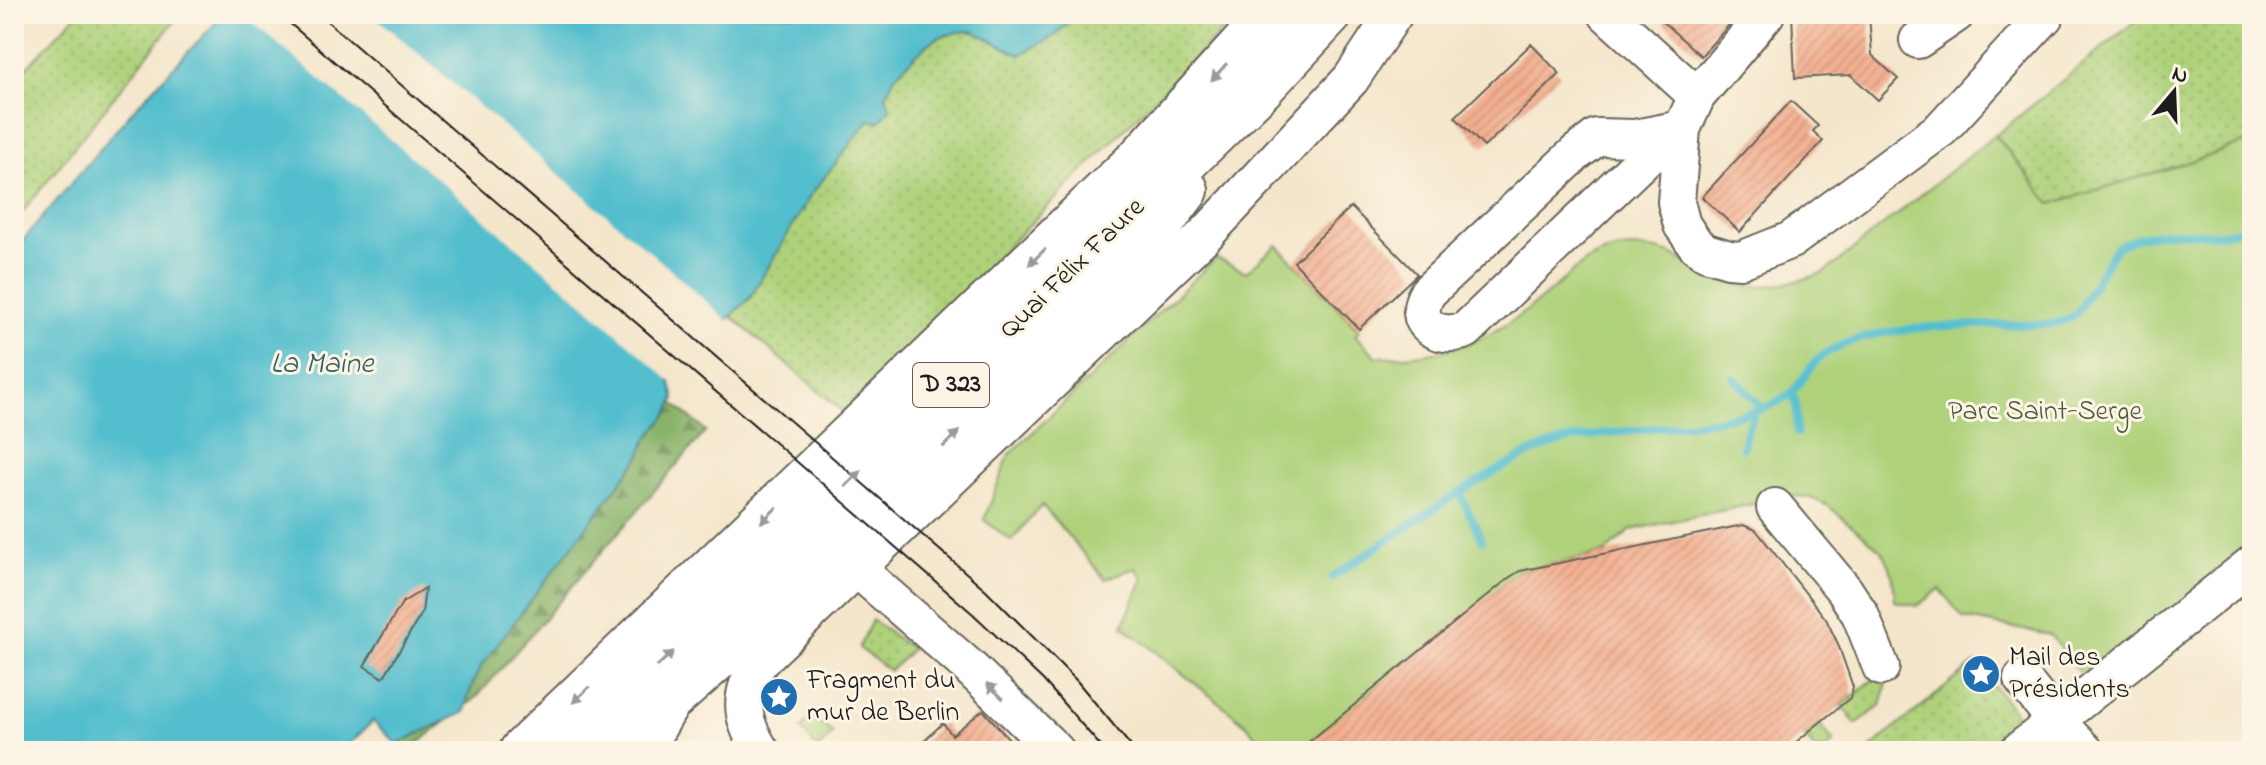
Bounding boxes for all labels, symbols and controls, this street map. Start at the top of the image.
north arrow [2134,52,2214,132]
text: N [2167,58,2192,93]
one-way arrow [1210,62,1228,81]
street label: Quai Félix Faure [991,188,1156,349]
one-way arrow [1028,248,1047,266]
water label: La Maine [271,343,375,387]
road number: D 323 [913,363,989,407]
park label: Parc Saint-Serge [1948,392,2142,433]
one-way arrow [941,430,960,449]
one-way arrow [843,470,862,489]
one-way arrow [759,505,778,523]
place label: Mail des Présidents [2009,638,2130,711]
one-way arrow [655,650,674,668]
place icon: Mail des Présidents [1960,653,2002,695]
place label: Fragment du mur de Berlin [806,661,959,734]
place icon: Fragment du mur de Berlin [758,676,800,718]
one-way arrow [986,683,1005,701]
one-way arrow [572,685,591,703]

